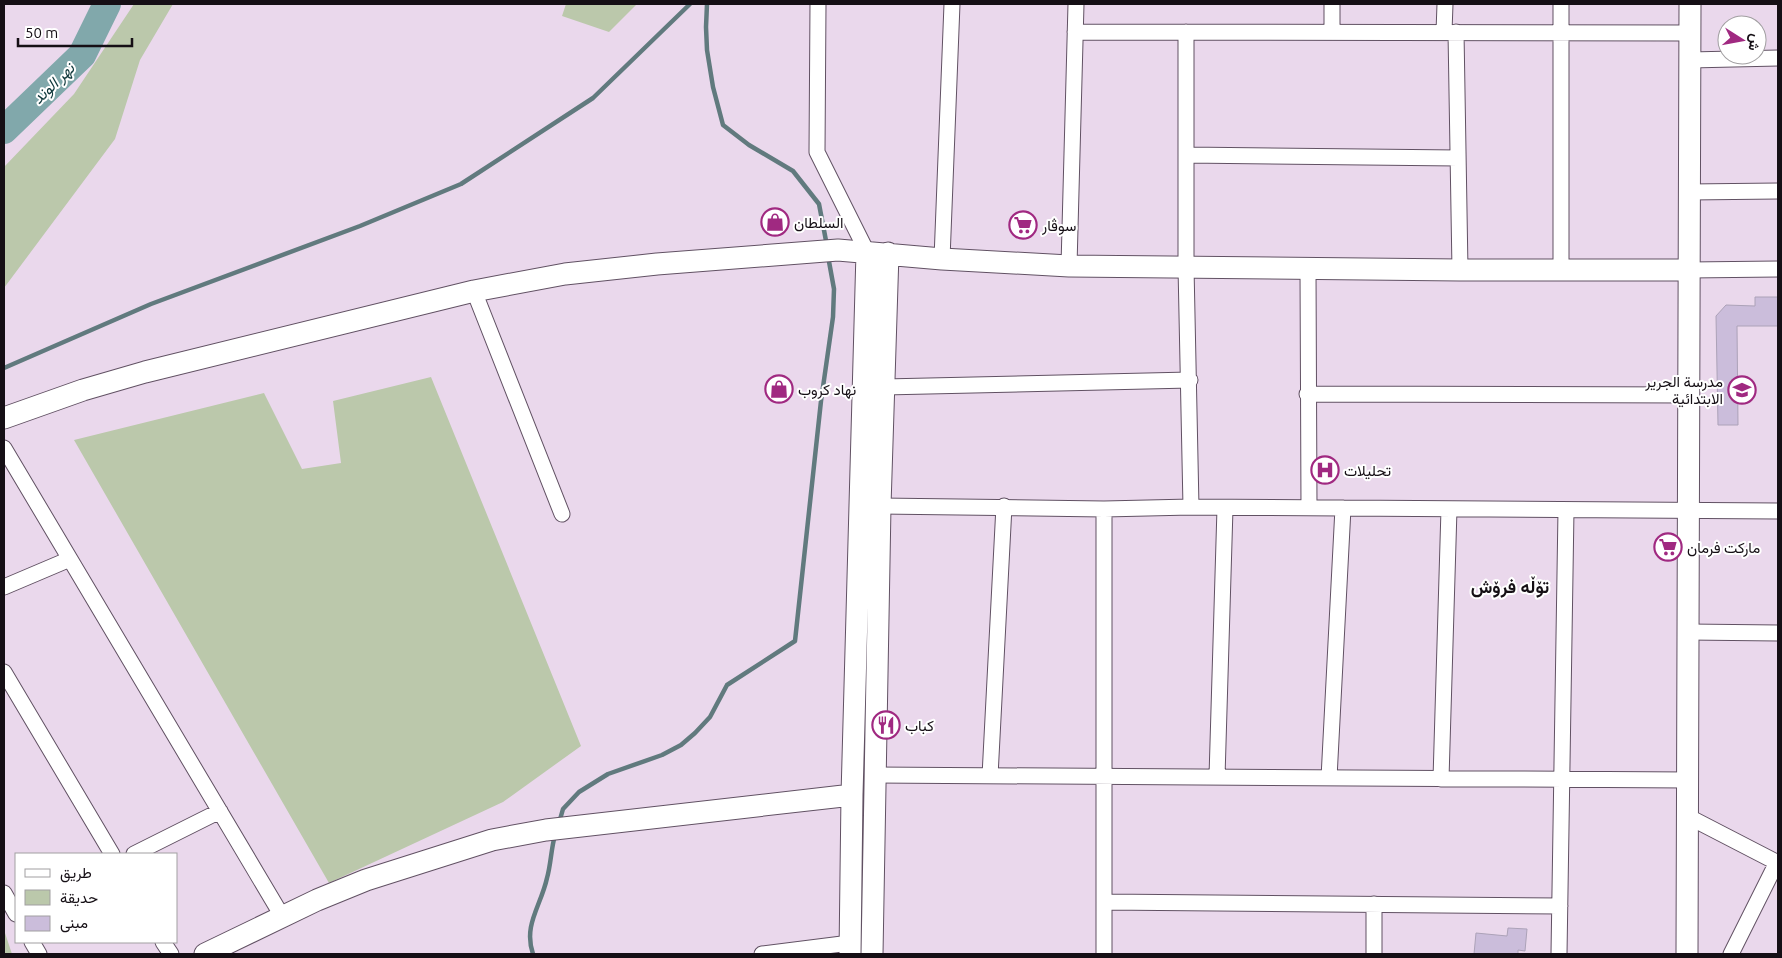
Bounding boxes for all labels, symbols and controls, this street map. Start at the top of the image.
scale bar [18,15,131,47]
north arrow [1717,15,1767,65]
text: 50 m [25,24,58,41]
text: ش [1744,33,1764,52]
water label: نهر الوند [28,58,80,109]
shop icon: السلطان [760,207,790,237]
supermarket icon: سوڤار [1008,210,1038,240]
place label: السلطان [794,214,843,232]
place label: سوڤار [1041,217,1077,235]
place label: مدرسة الجرير الابتدائية [1644,373,1723,408]
shop icon: نهاد كروب [764,374,794,404]
school or university icon: مدرسة الجرير الابتدائية [1727,375,1757,405]
place label: نهاد كروب [798,381,856,399]
hospital icon: تحلیلات [1310,455,1340,485]
place label: تحلیلات [1344,462,1392,480]
supermarket icon: مارکت فرمان [1653,532,1683,562]
place label: مارکت فرمان [1687,539,1760,557]
district label: تۆڵە فرۆش [1471,576,1550,598]
restaurant icon: كباب [871,710,901,740]
place label: كباب [905,717,934,735]
legend [15,853,178,943]
text: طريق [60,864,92,883]
text: حديقة [60,889,98,907]
text: مبنى [60,914,88,933]

